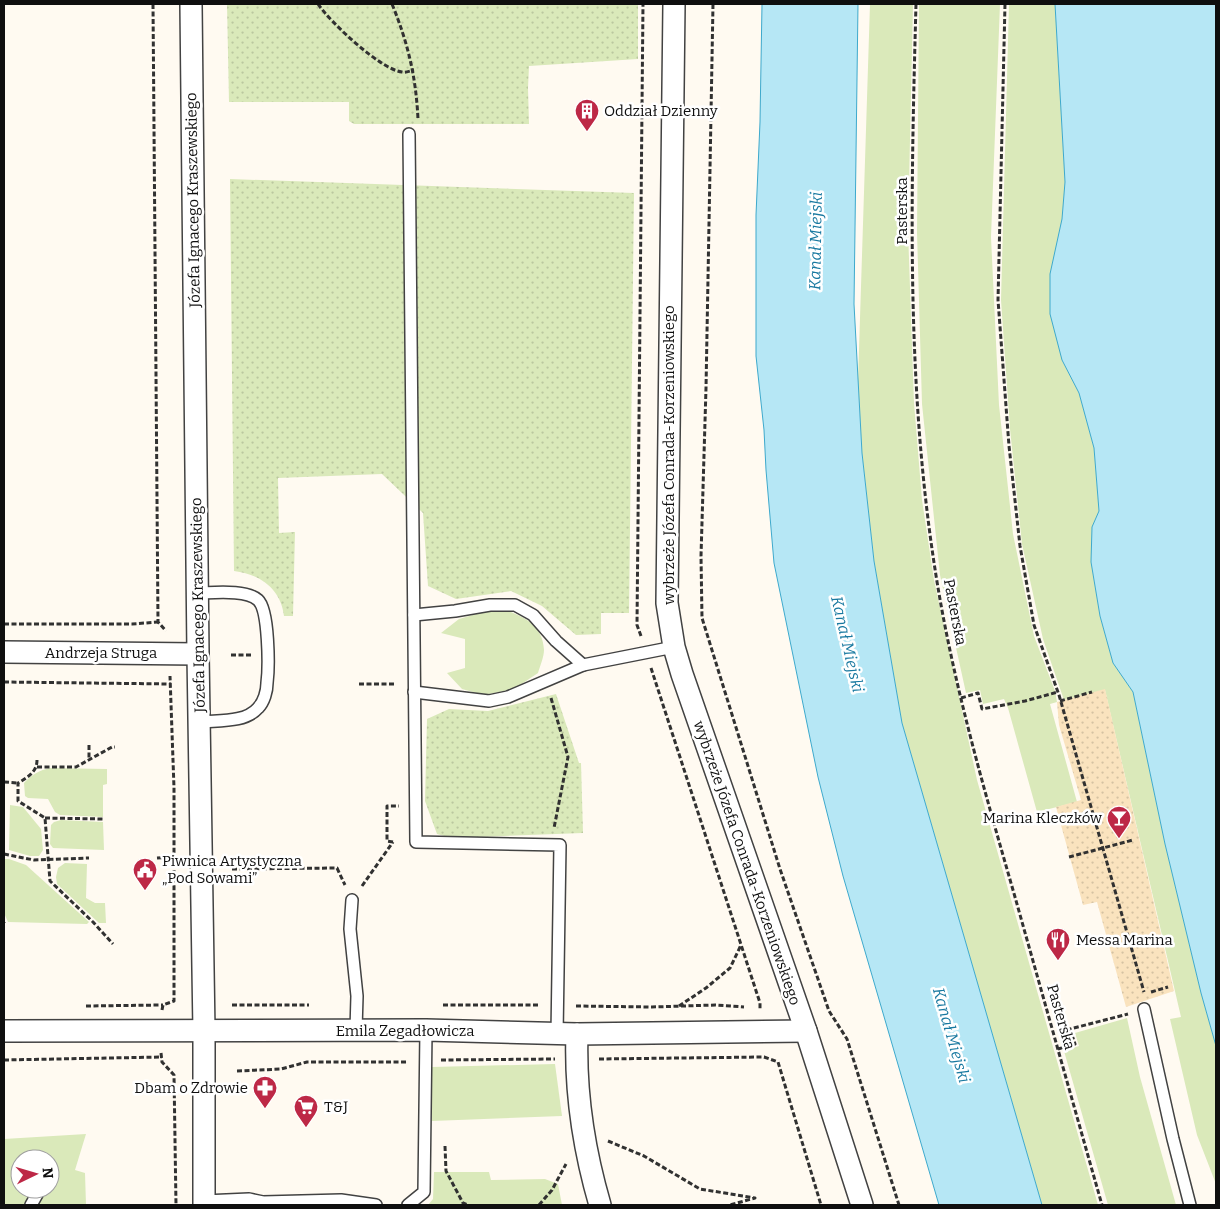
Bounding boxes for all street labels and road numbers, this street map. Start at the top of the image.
street label: Józefa Ignacego Kraszewskiego [182,92,204,309]
street label: Pasterska [893,177,911,245]
street label: wybrzeże Józefa Conrada-Korzeniowskiego [660,305,678,606]
street label: Józefa Ignacego Kraszewskiego [187,497,209,714]
street label: Pasterska [940,577,970,647]
street label: Andrzeja Struga [45,644,157,662]
street label: wybrzeże Józefa Conrada-Korzeniowskiego [689,718,804,1007]
street label: Pasterska [1043,982,1079,1052]
street label: Emila Zegadłowicza [336,1022,474,1040]

